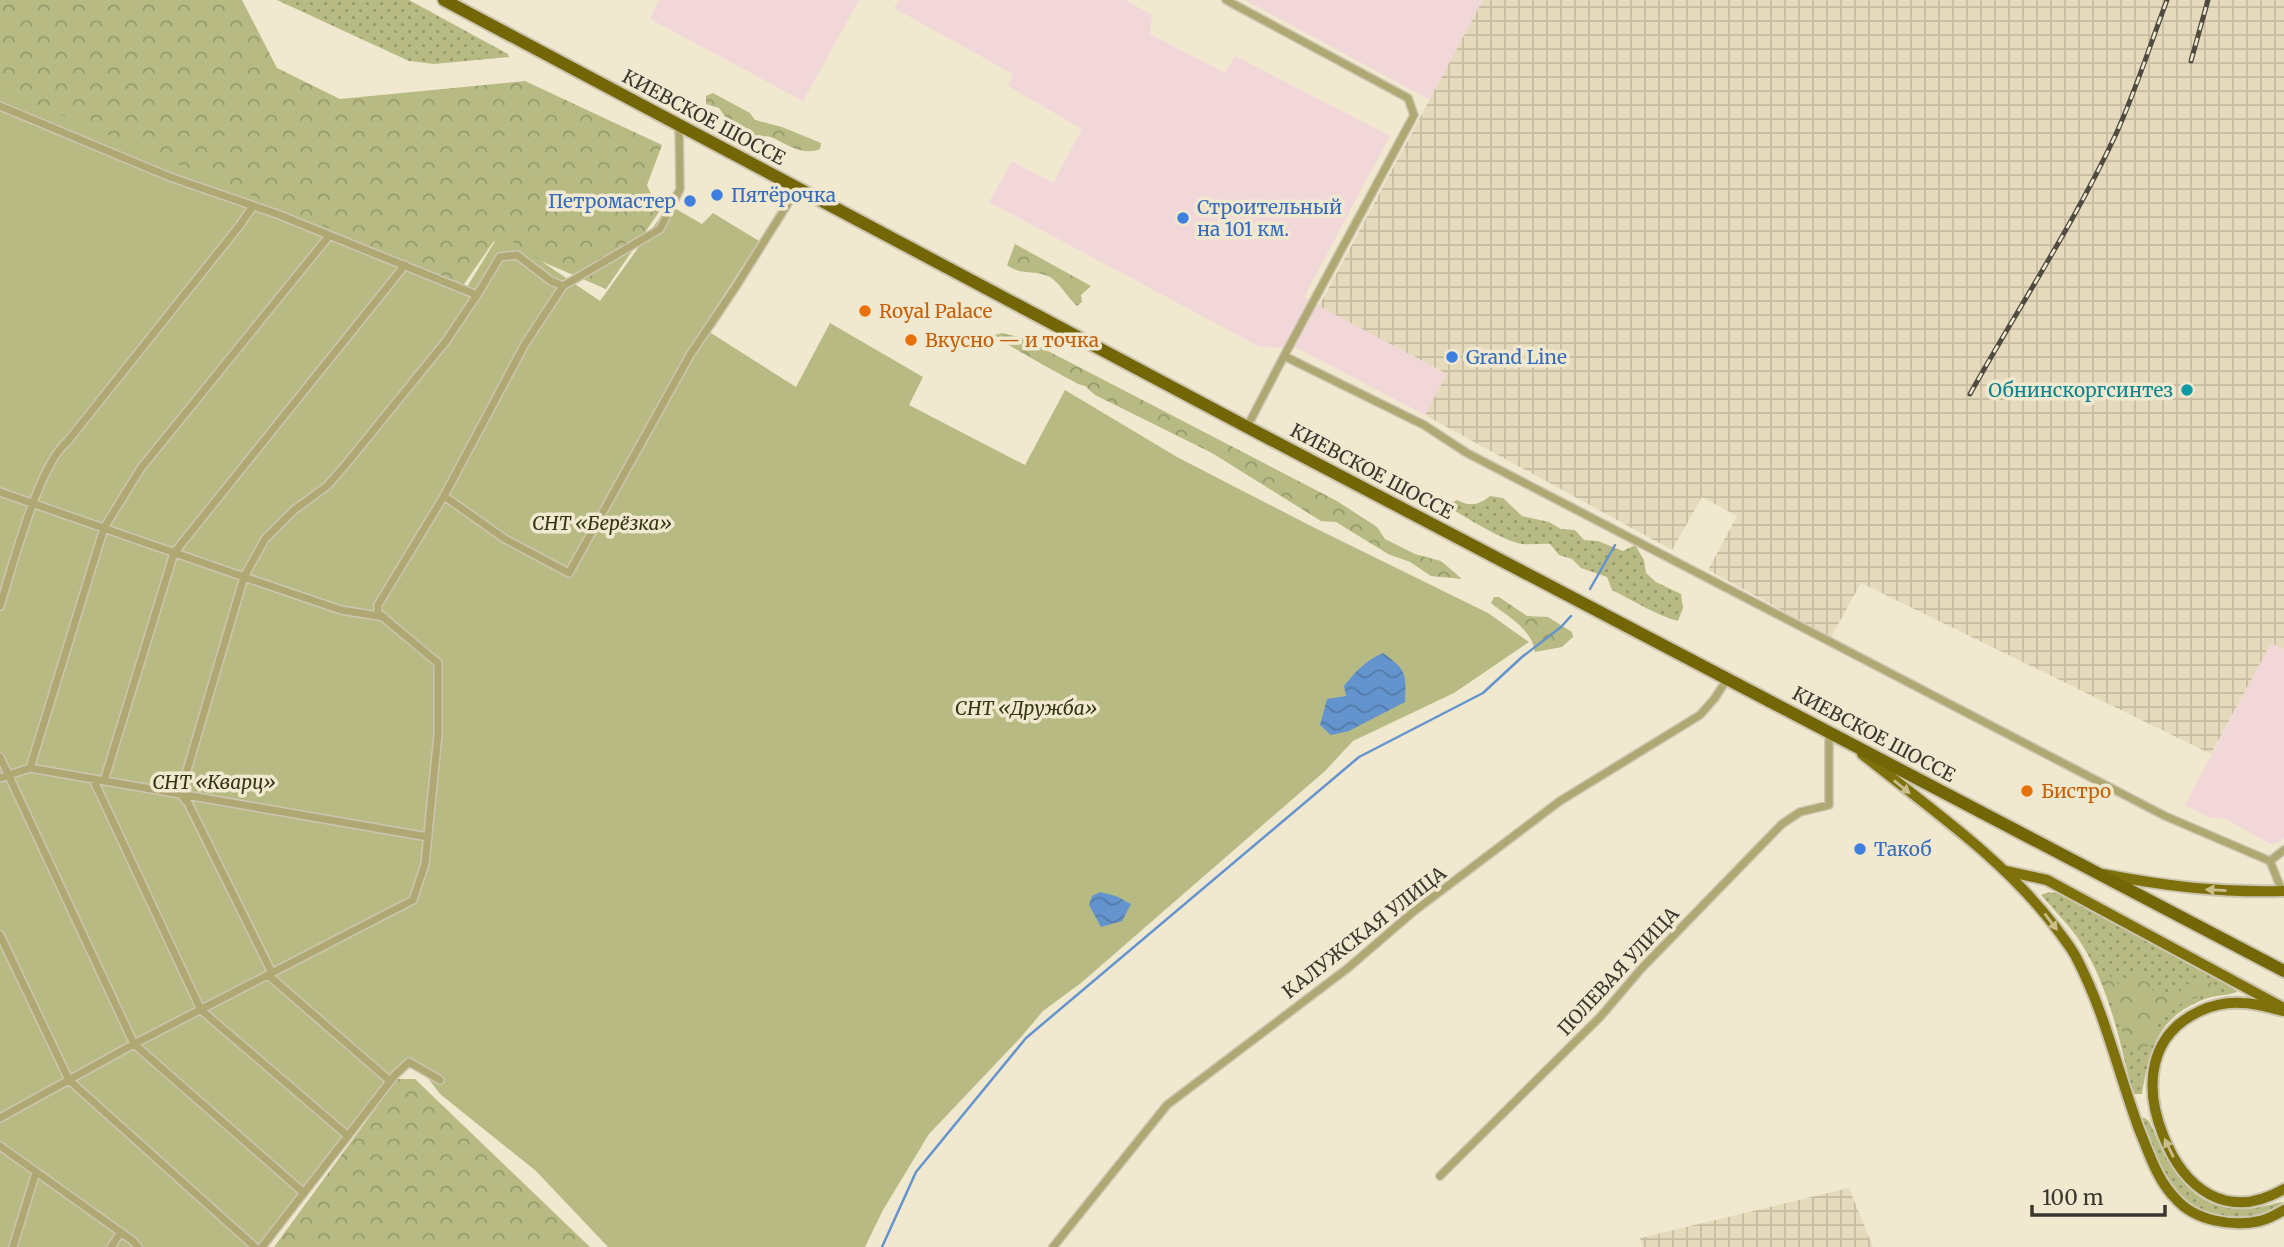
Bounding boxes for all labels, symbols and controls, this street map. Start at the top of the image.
street label: КИЕВСКОЕ ШОССЕ [618,64,790,170]
place label: Пятёрочка [731,183,836,207]
marker: Пятёрочка [709,187,725,203]
place label: Петромастер [548,189,676,213]
marker: Петромастер [682,193,698,209]
place label: Строительный на 101 км. [1197,195,1342,241]
marker: Строительный на 101 км. [1175,210,1191,226]
place label: Royal Palace [879,299,992,323]
marker: Royal Palace [857,303,873,319]
place label: Вкусно — и точка [925,328,1099,352]
marker: Вкусно — и точка [903,332,919,348]
place label: Grand Line [1466,345,1567,369]
marker: Grand Line [1444,349,1460,365]
place label: Обнинскоргсинтез [1988,378,2173,402]
marker: Обнинскоргсинтез [2179,382,2195,398]
street label: КИЕВСКОЕ ШОССЕ [1286,418,1458,524]
park label: СНТ «Берёзка» [532,511,672,535]
street label: КИЕВСКОЕ ШОССЕ [1788,681,1960,787]
park label: СНТ «Дружба» [955,696,1097,720]
park label: СНТ «Кварц» [152,770,276,794]
one-way arrow [1893,779,1911,794]
place label: Бистро [2041,779,2111,803]
marker: Бистро [2019,783,2035,799]
place label: Такоб [1874,837,1932,861]
marker: Такоб [1852,841,1868,857]
street label: КАЛУЖСКАЯ УЛИЦА [1277,860,1451,1003]
one-way arrow [2205,884,2227,895]
street label: ПОЛЕВАЯ УЛИЦА [1552,901,1684,1040]
one-way arrow [2044,913,2058,931]
one-way arrow [2163,1138,2175,1158]
scale bar [2032,1174,2165,1218]
text: 100 m [2042,1184,2104,1211]

